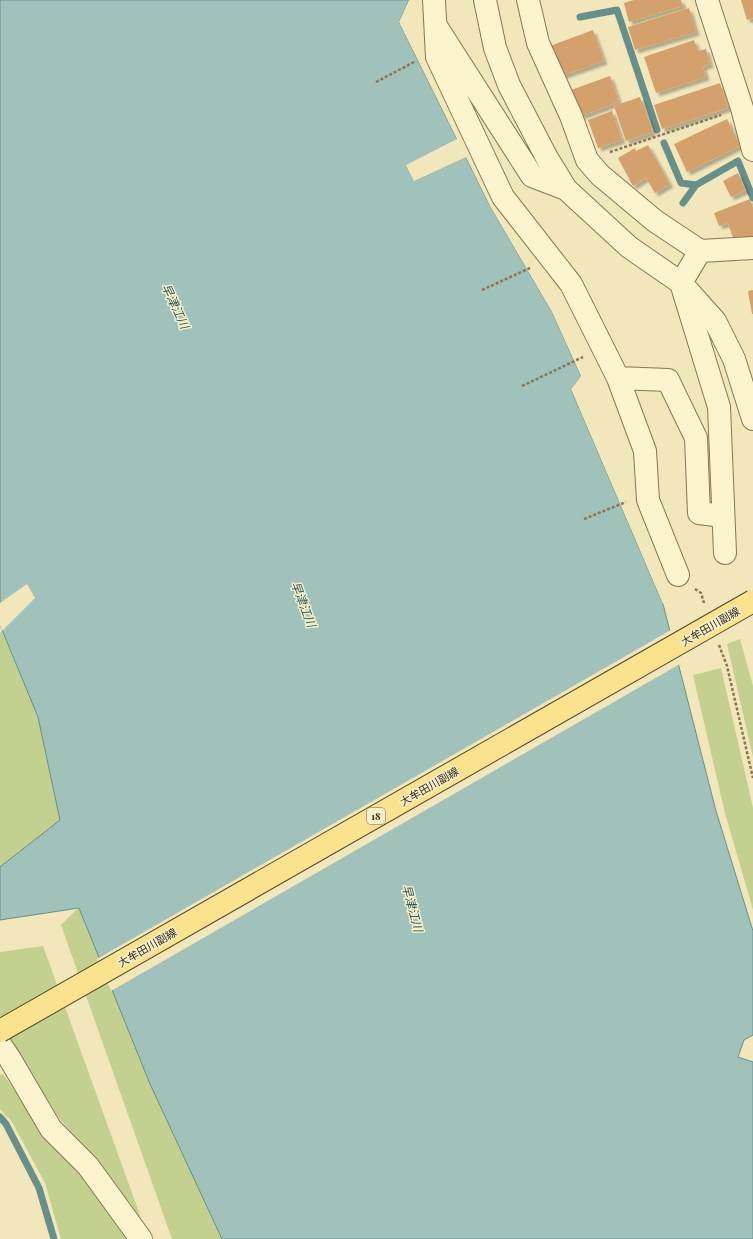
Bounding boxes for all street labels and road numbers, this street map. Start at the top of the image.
street label: 大牟田川副線 [678,603,742,649]
street label: 大牟田川副線 [397,763,461,809]
road number: 18 [367,808,385,824]
street label: 大牟田川副線 [115,924,179,970]

